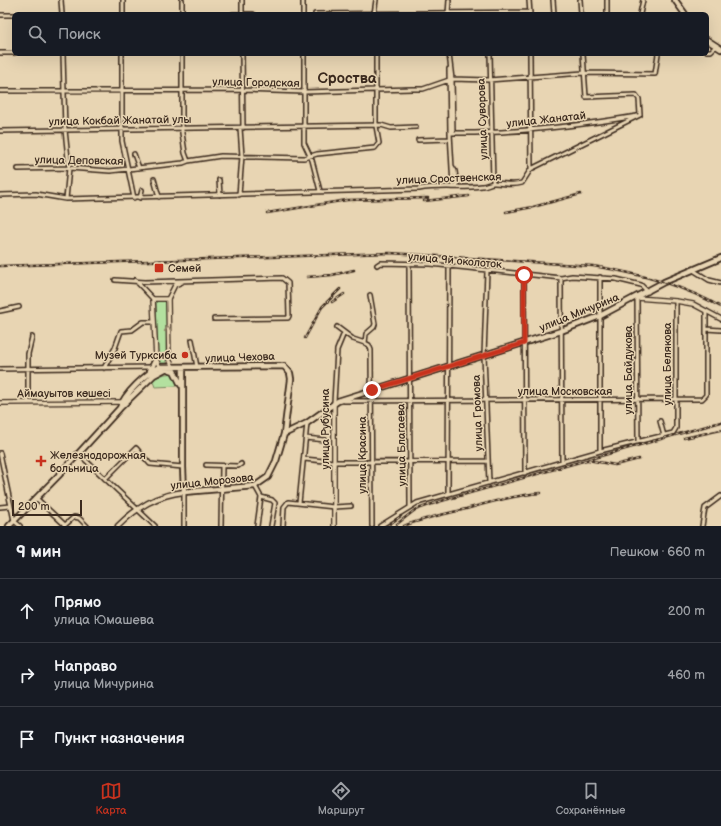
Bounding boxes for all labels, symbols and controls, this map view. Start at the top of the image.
search box [12,12,709,56]
icon: search [26,23,48,45]
text: Поиск [58,25,101,44]
district label: Сроства [317,69,377,88]
street label: улица Городская [212,75,300,90]
street label: улица Суворова [475,77,490,160]
street label: улица Жанатай [506,109,586,130]
street label: улица Кокбай Жанатай улы [49,113,192,128]
street label: улица Деповская [34,153,124,168]
street label: улица Сроственская [396,170,502,187]
street label: улица 9й околоток [407,250,503,271]
marker: Семей [153,262,165,274]
place label: Семей [168,262,201,275]
route start [515,266,533,284]
street label: улица Мичурина [538,290,621,334]
street label: улица Белякова [661,322,674,406]
street label: улица Байдукова [622,325,635,415]
one-way arrow [164,326,172,332]
place label: Музей Турксиба [95,349,177,362]
marker: Музей Турксиба [180,350,190,360]
street label: улица Чехова [205,350,276,365]
street label: улица Громова [470,374,485,452]
route end [363,381,381,399]
street label: улица Московская [518,385,612,398]
street label: Аймауытов көшесі [16,387,111,400]
street label: улица Рубусина [319,388,332,469]
street label: улица Благаева [394,403,409,486]
street label: улица Красина [356,416,369,494]
place label: Железнодорожная больница [50,449,146,475]
marker: Железнодорожная больница [35,455,47,467]
street label: улица Морозова [170,471,255,492]
scale bar [12,498,82,517]
text: 200 m [18,500,50,513]
text: 9 мин [16,542,61,562]
text: Пешком · 660 m [610,544,705,560]
text: Прямо [54,593,101,612]
icon: ahead [16,600,38,622]
text: 200 m [668,603,705,619]
text: улица Юмашева [54,612,154,628]
text: Направо [54,657,117,676]
icon: right [16,664,38,686]
text: 460 m [667,667,705,683]
text: улица Мичурина [54,676,154,692]
icon: arrive [16,728,38,750]
text: Пункт назначения [54,729,185,748]
tab: Карта [96,780,127,817]
tab: Маршрут [318,780,365,817]
tab: Сохранённые [556,780,625,817]

